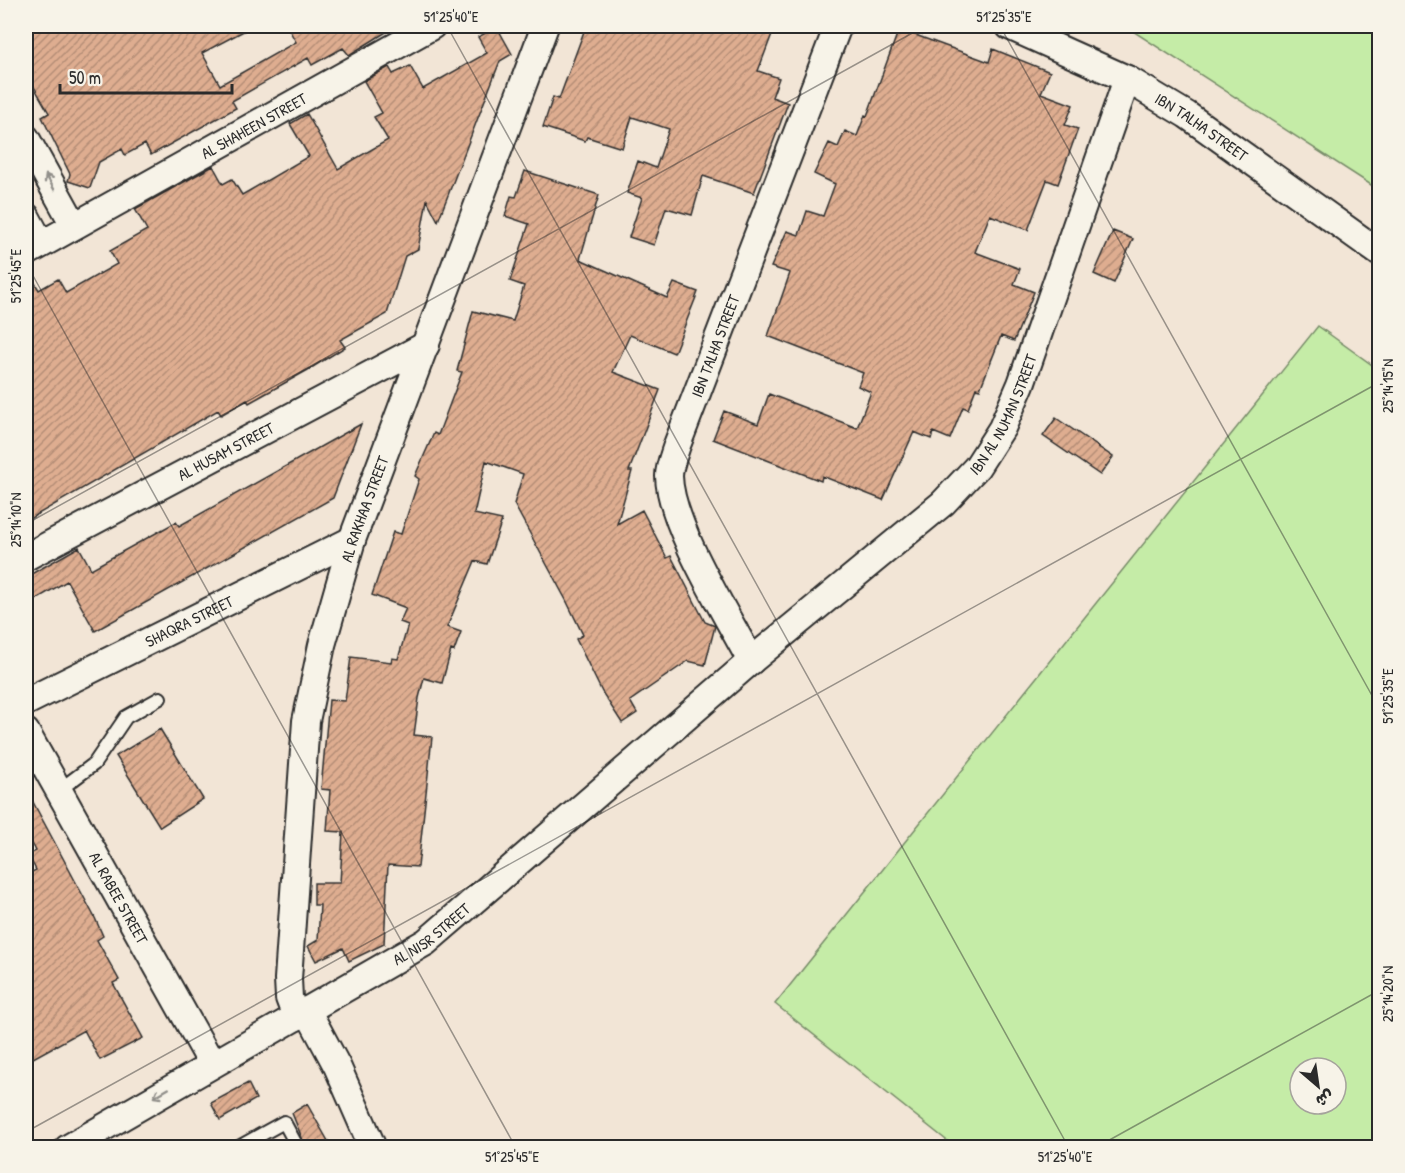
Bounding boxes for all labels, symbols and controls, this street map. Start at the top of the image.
text: 51°25'40"E [424,6,479,27]
text: 51°25'35"E [976,6,1032,27]
scale bar [60,57,232,95]
text: 50 m [69,65,101,90]
street label: AL SHAHEEN STREET [197,87,311,164]
street label: IBN TALHA STREET [1151,87,1253,167]
one-way arrow [44,174,56,191]
text: 51°25'45"E [5,249,26,303]
street label: IBN TALHA STREET [685,291,745,400]
street label: IBN AL NUMAN STREET [964,351,1042,480]
text: 25°14'15"N [1377,359,1398,413]
street label: AL HUSAM STREET [174,416,278,486]
street label: AL RAKHAA STREET [335,452,394,565]
text: 25°14'10"N [5,492,26,548]
street label: SHAQRA STREET [141,590,237,652]
text: 51°25'35"E [1377,668,1398,724]
street label: AL RABEE STREET [84,848,154,948]
street label: AL NISR STREET [388,897,475,970]
text: 25°14'20"N [1377,966,1398,1022]
north arrow [1288,1056,1348,1116]
text: ش [1312,1085,1338,1113]
one-way arrow [153,1087,170,1099]
text: 51°25'45"E [485,1146,539,1167]
text: 51°25'40"E [1038,1146,1093,1167]

